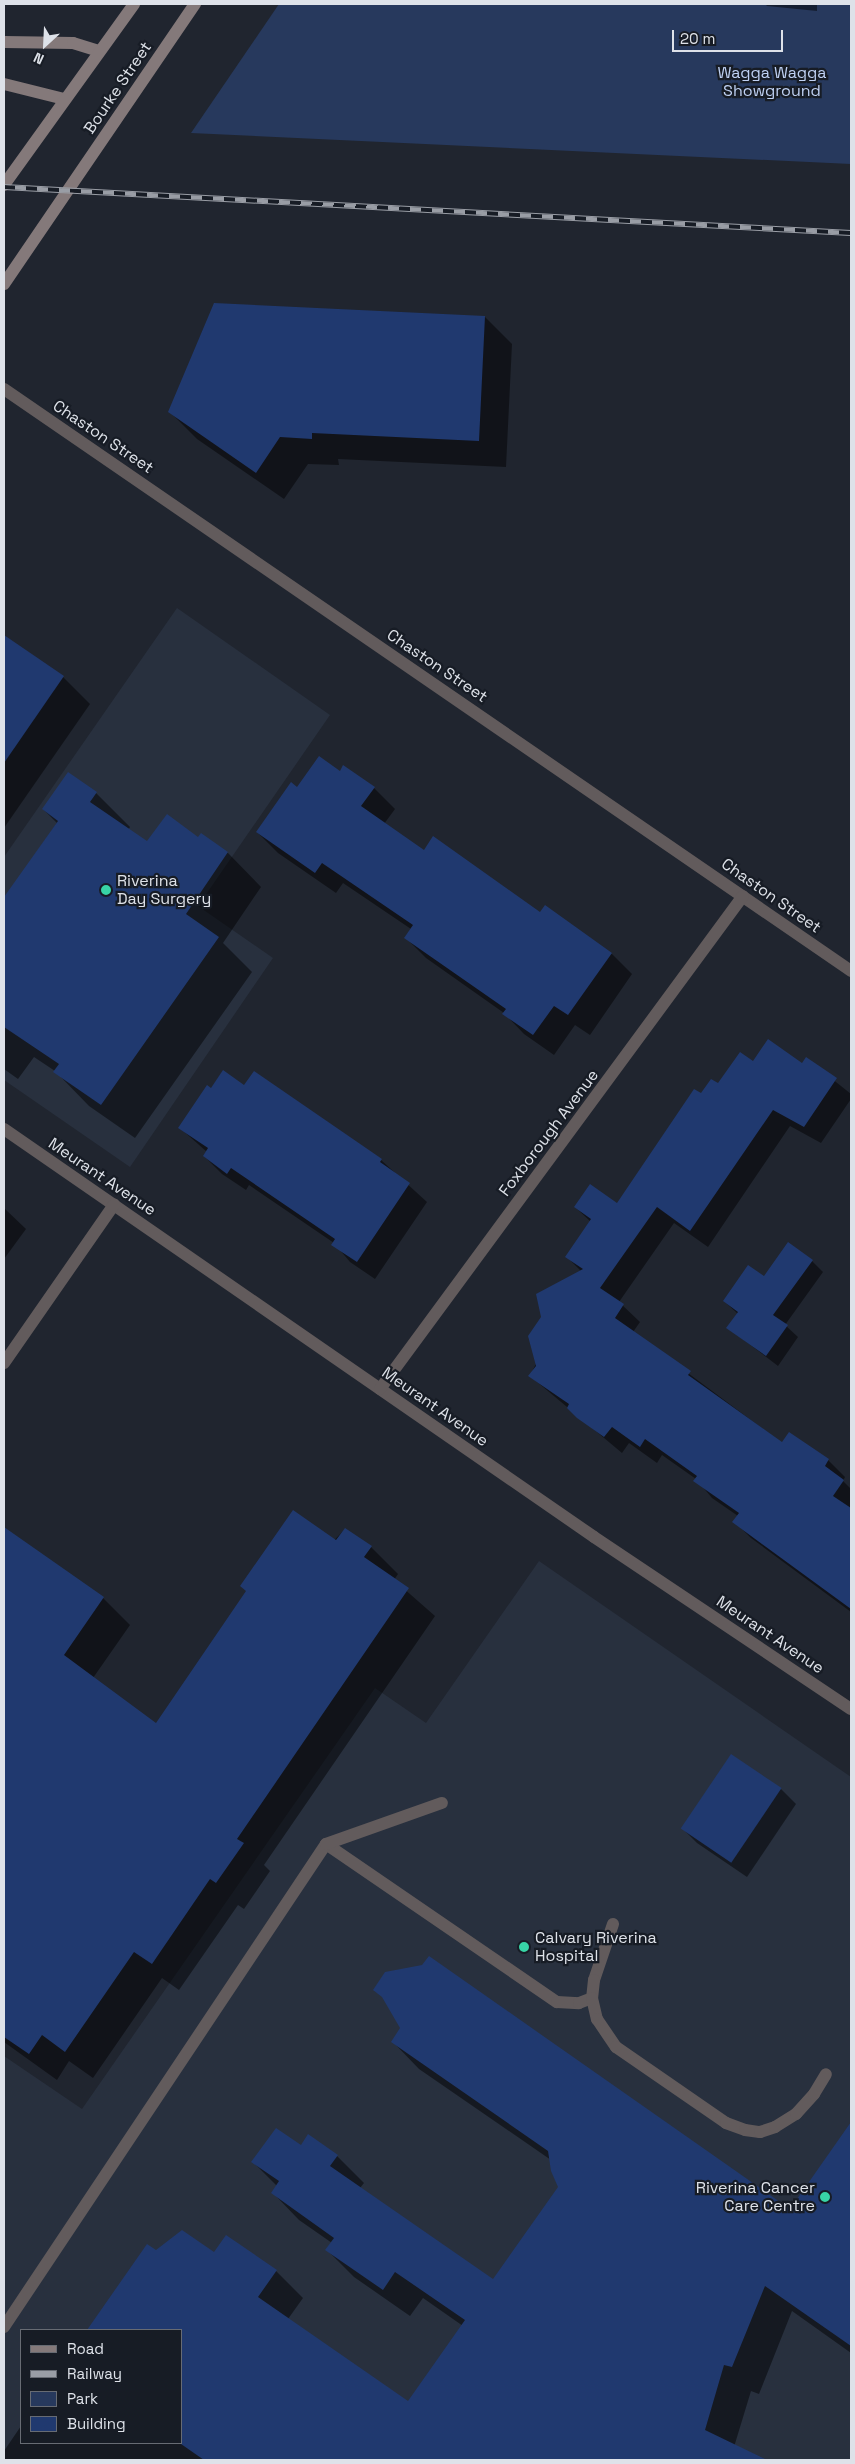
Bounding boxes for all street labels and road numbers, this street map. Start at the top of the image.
street label: Bourke Street [80,38,156,138]
street label: Chaston Street [49,396,157,478]
street label: Chaston Street [383,625,491,707]
street label: Chaston Street [717,855,825,937]
street label: Foxborough Avenue [495,1066,603,1200]
street label: Meurant Avenue [45,1134,159,1220]
street label: Meurant Avenue [378,1363,492,1451]
street label: Meurant Avenue [713,1592,827,1678]

